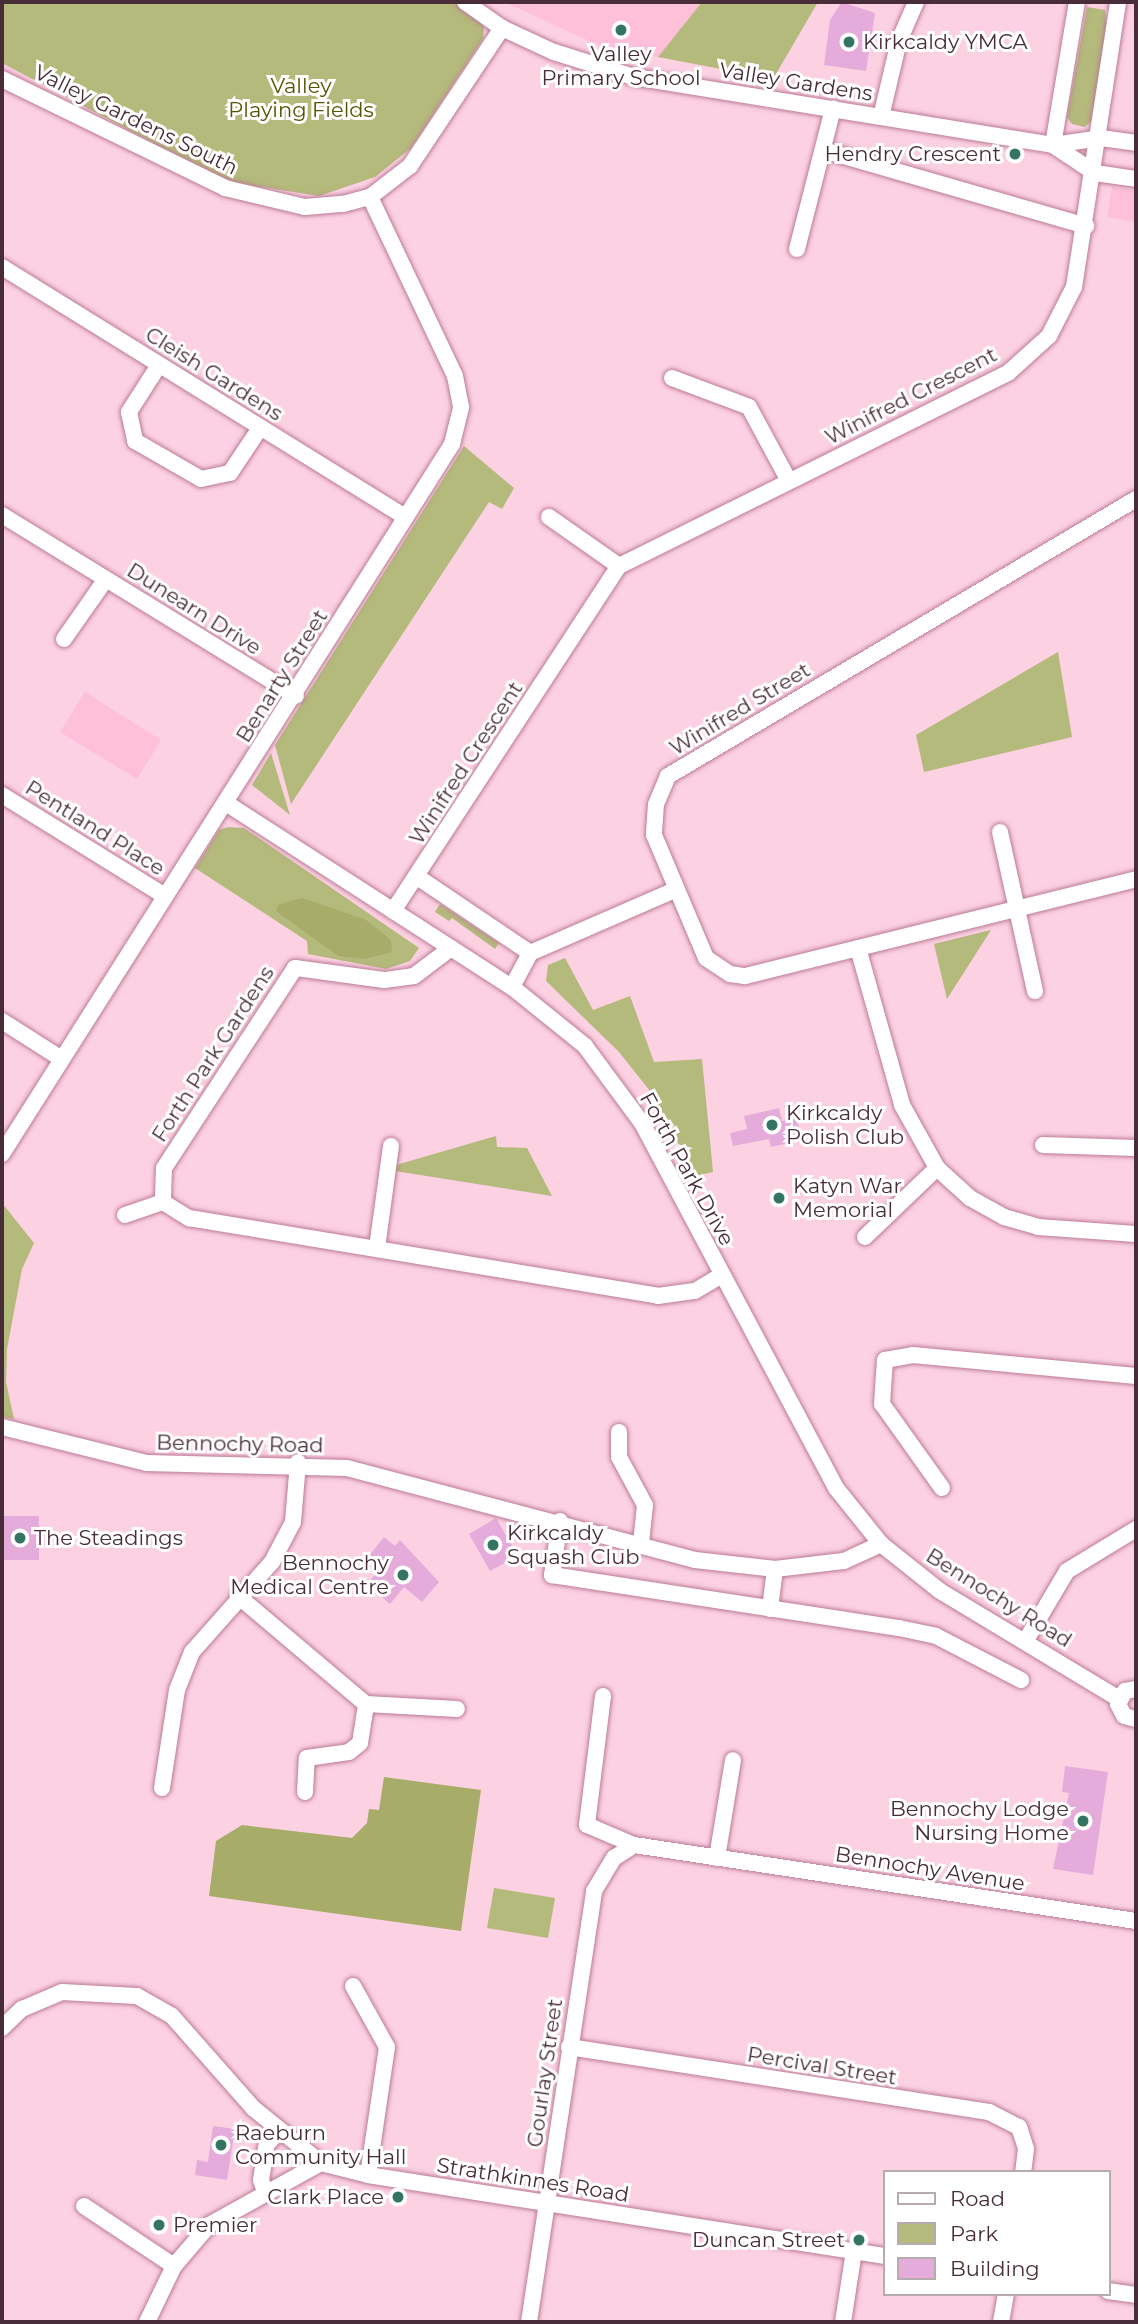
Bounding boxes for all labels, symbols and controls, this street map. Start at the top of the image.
marker: Valley Primary School [613,22,629,38]
place label: Kirkcaldy YMCA [863,29,1027,55]
marker: Kirkcaldy YMCA [841,34,857,50]
place label: Valley Primary School [541,41,701,91]
street label: Valley Gardens [718,57,874,107]
street label: Valley Gardens South [30,60,242,180]
park label: Valley Playing Fields [228,73,374,123]
place label: Hendry Crescent [825,141,1001,167]
marker: Hendry Crescent [1007,146,1023,162]
street label: Cleish Gardens [141,322,287,426]
street label: Winifred Crescent [821,342,1001,450]
street label: Dunearn Drive [122,558,266,660]
street label: Benarty Street [231,605,333,747]
street label: Winifred Street [665,657,815,761]
street label: Winifred Crescent [404,677,528,849]
street label: Pentland Place [21,775,169,881]
street label: Forth Park Gardens [147,961,279,1147]
street label: Forth Park Drive [634,1088,740,1250]
place label: Kirkcaldy Polish Club [786,1100,904,1150]
marker: Kirkcaldy Polish Club [764,1117,780,1133]
place label: Katyn War Memorial [793,1173,902,1223]
marker: Katyn War Memorial [771,1190,787,1206]
street label: Bennochy Road [156,1430,324,1458]
place label: Kirkcaldy Squash Club [507,1520,639,1570]
place label: The Steadings [34,1525,183,1551]
marker: The Steadings [12,1530,28,1546]
marker: Kirkcaldy Squash Club [485,1537,501,1553]
street label: Bennochy Road [921,1543,1077,1653]
place label: Bennochy Medical Centre [230,1550,389,1600]
marker: Bennochy Medical Centre [395,1567,411,1583]
place label: Bennochy Lodge Nursing Home [890,1796,1069,1846]
marker: Bennochy Lodge Nursing Home [1075,1813,1091,1829]
street label: Bennochy Avenue [833,1842,1027,1896]
street label: Gourlay Street [522,1997,568,2149]
street label: Percival Street [745,2042,899,2090]
place label: Raeburn Community Hall [235,2120,406,2170]
marker: Raeburn Community Hall [213,2137,229,2153]
street label: Strathkinnes Road [435,2152,631,2208]
legend [883,2170,1110,2296]
place label: Clark Place [267,2184,384,2210]
text: Road [950,2186,1005,2211]
marker: Clark Place [390,2189,406,2205]
place label: Premier [173,2212,257,2238]
marker: Premier [151,2217,167,2233]
text: Park [950,2221,998,2246]
place label: Duncan Street [692,2227,845,2253]
marker: Duncan Street [851,2232,867,2248]
text: Building [950,2256,1040,2281]

